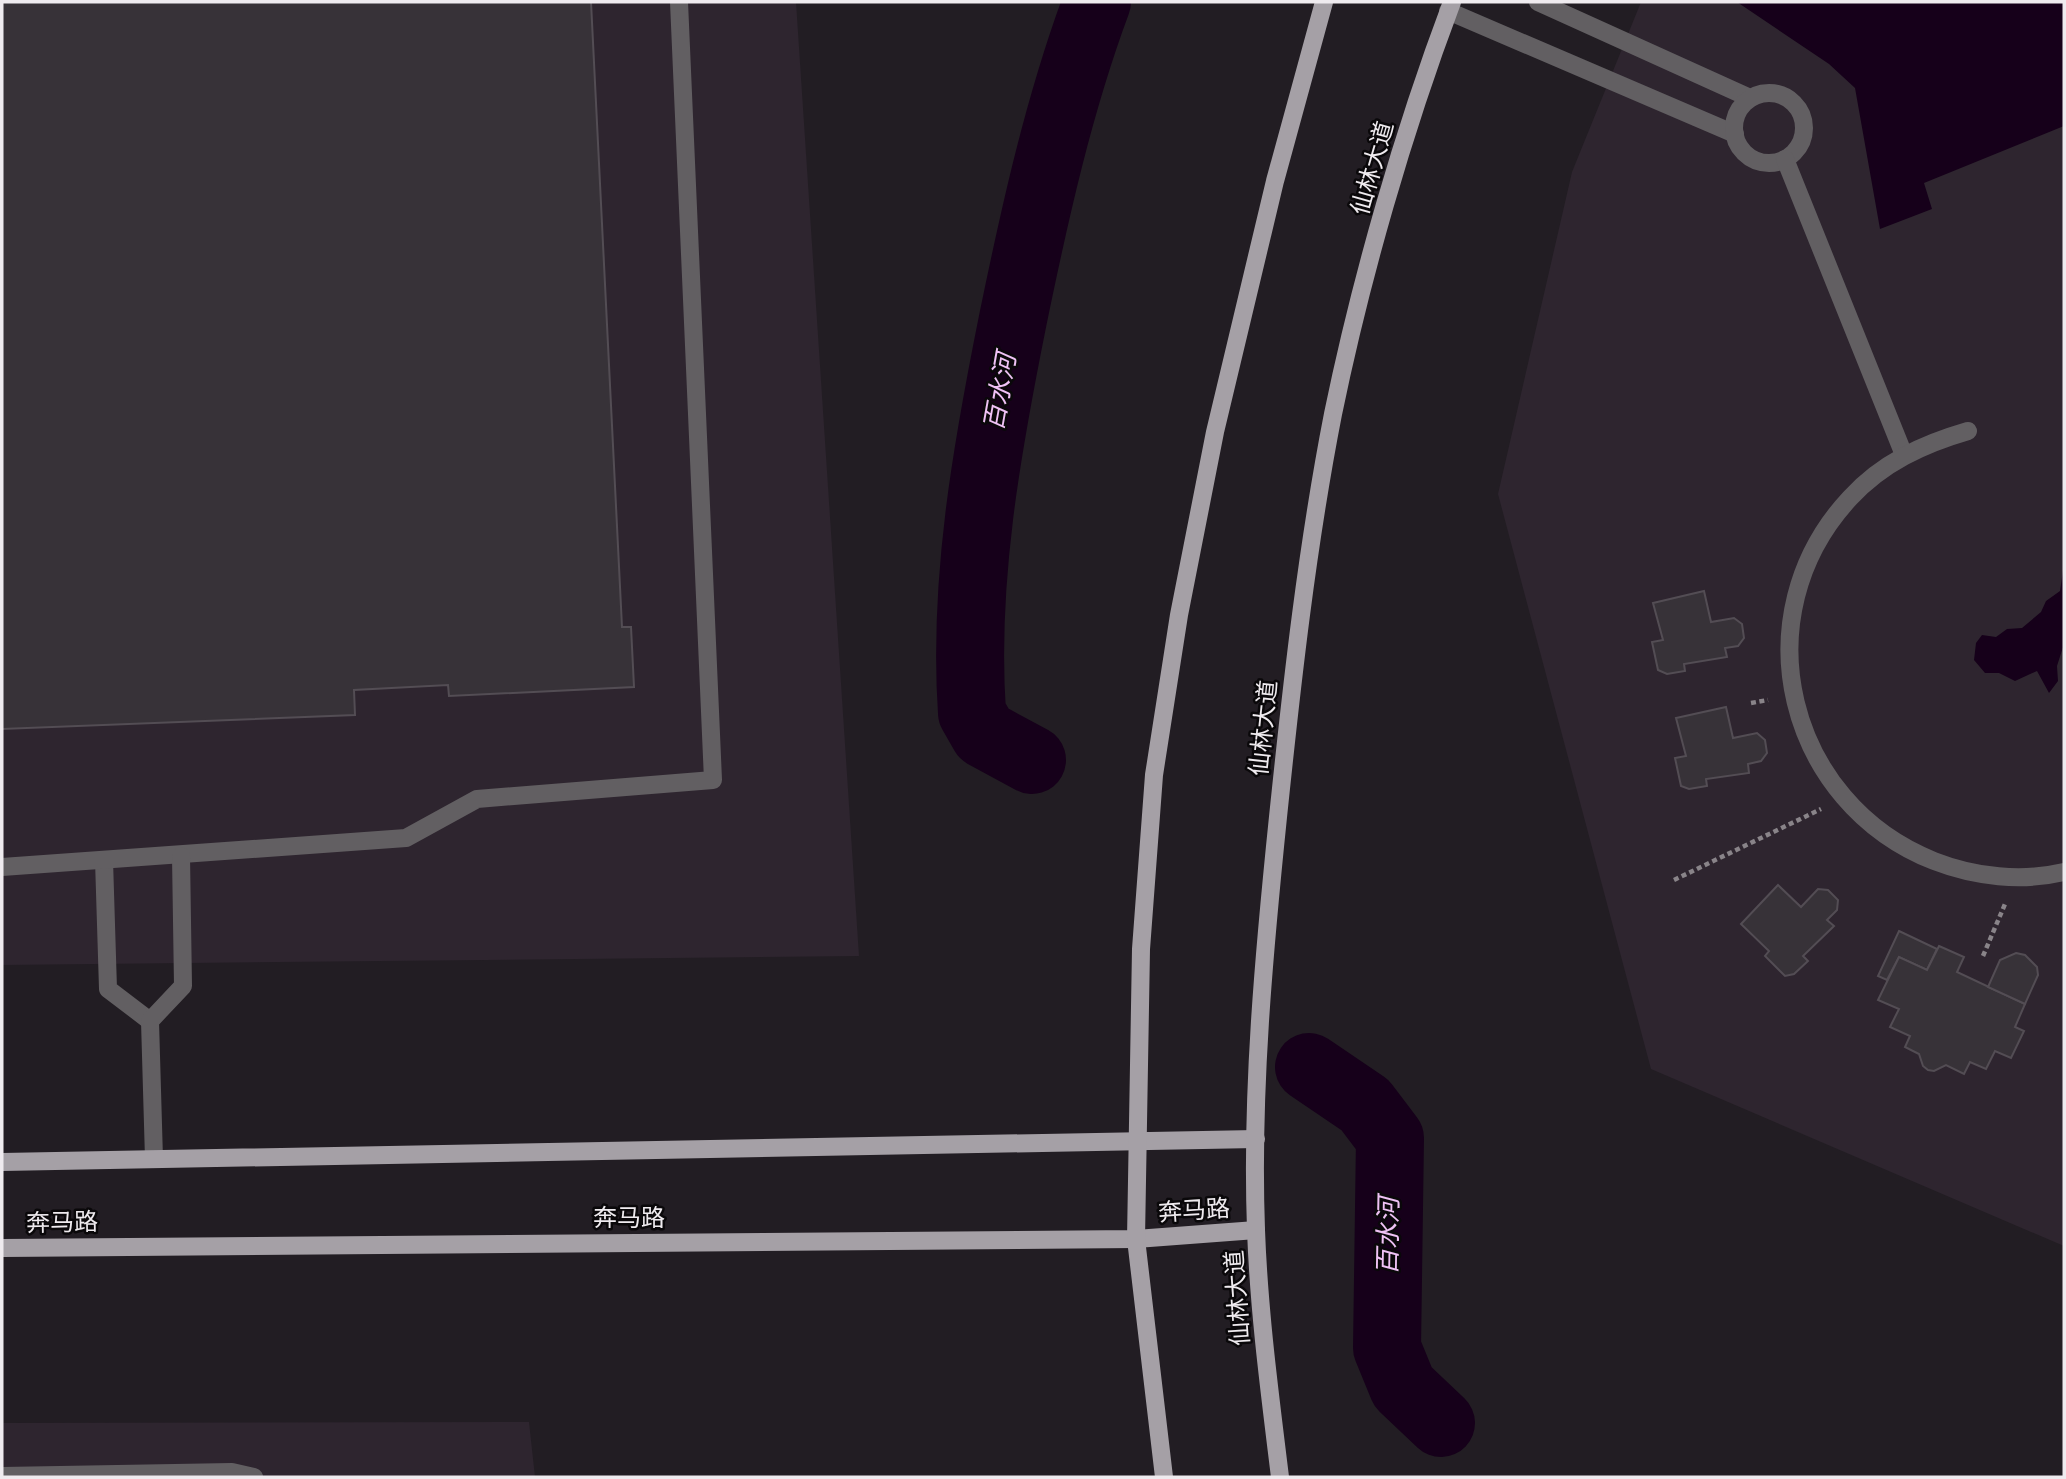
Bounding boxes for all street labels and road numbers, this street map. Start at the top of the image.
street label: 仙林大道 [1345,118,1399,218]
street label: 仙林大道 [1244,679,1282,777]
street label: 奔马路 [1157,1193,1231,1227]
street label: 奔马路 [593,1203,665,1232]
street label: 奔马路 [26,1207,98,1237]
street label: 仙林大道 [1219,1249,1255,1347]

